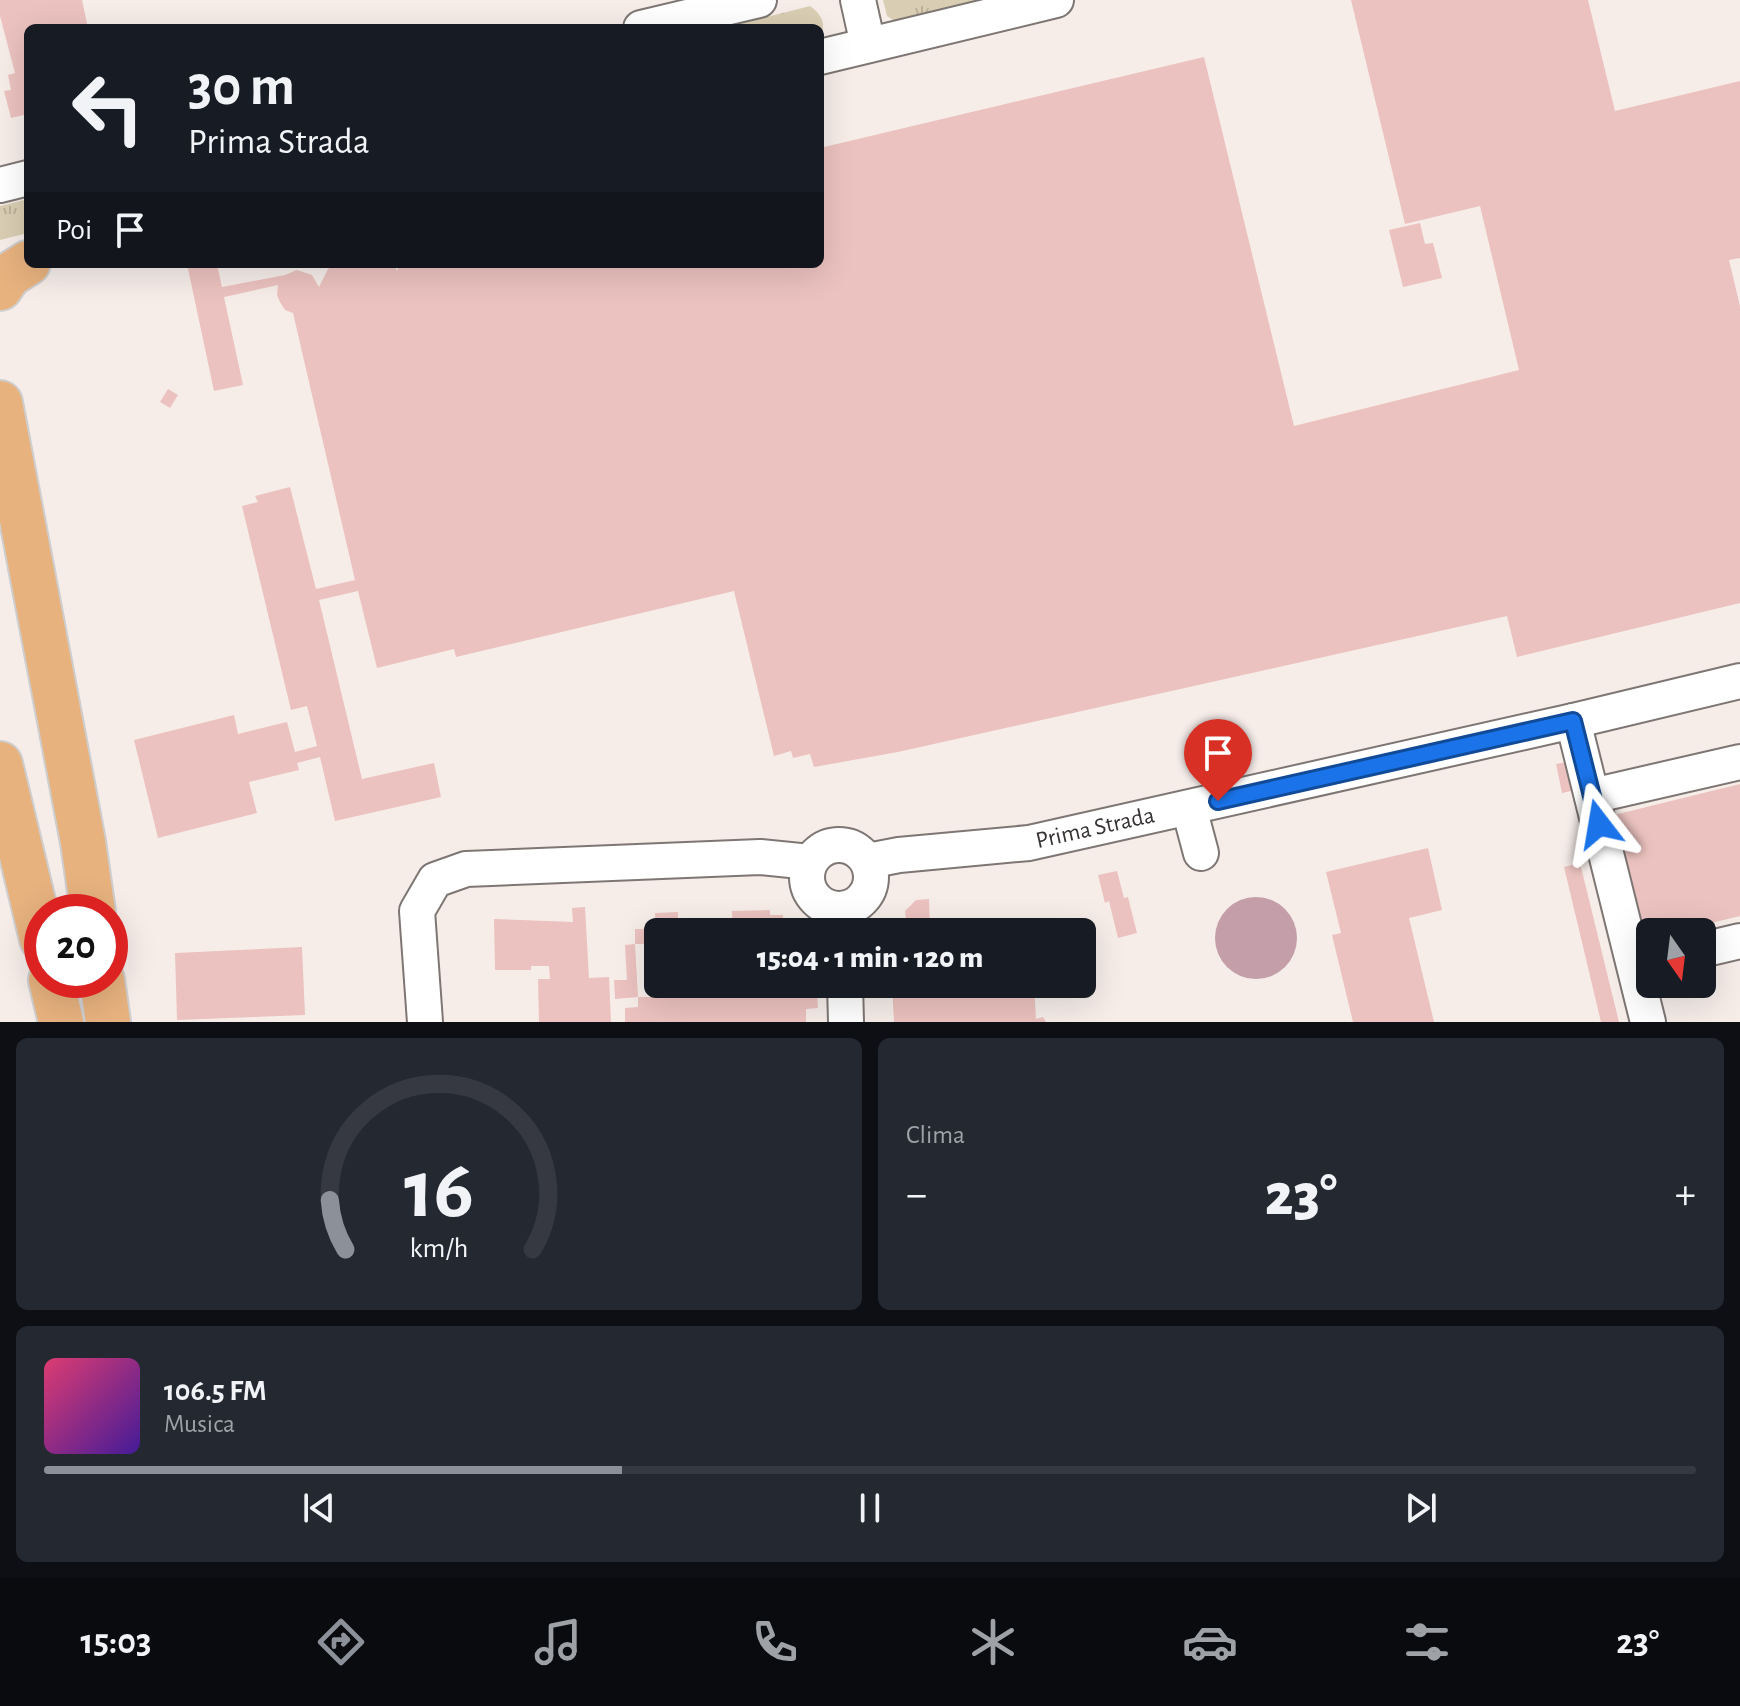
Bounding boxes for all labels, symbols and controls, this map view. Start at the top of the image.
icon: left [56,56,160,160]
text: 30 m [188,59,295,115]
text: Prima Strada [188,124,370,160]
icon: arrive [108,208,152,252]
text: Poi [56,215,92,245]
pin [1184,719,1252,801]
icon: arrive [1196,731,1240,775]
position arrow [1557,782,1641,866]
street label: Prima Strada [1034,803,1157,853]
speed limit sign: 20 [24,894,128,998]
north arrow [1636,918,1716,998]
map controls [1636,918,1716,998]
text: 15:04 · 1 min · 120 m [757,943,983,973]
text: Clima [906,1122,965,1148]
text: 16 [404,1149,474,1233]
text: 23° [1265,1166,1337,1226]
text: − [906,1173,927,1217]
text: + [1675,1173,1696,1217]
text: km/h [410,1234,468,1263]
text: 106.5 FM [164,1376,267,1406]
text: Musica [164,1411,235,1437]
icon: previous [297,1486,341,1530]
icon: pause [848,1486,892,1530]
icon: next [1399,1486,1443,1530]
icon: directions [313,1614,369,1670]
icon: music [530,1614,586,1670]
icon: phone [747,1614,803,1670]
icon: climate [965,1614,1021,1670]
icon: car [1182,1614,1238,1670]
icon: filters [1399,1614,1455,1670]
text: 15:03 [81,1624,152,1660]
text: 23° [1616,1624,1659,1660]

